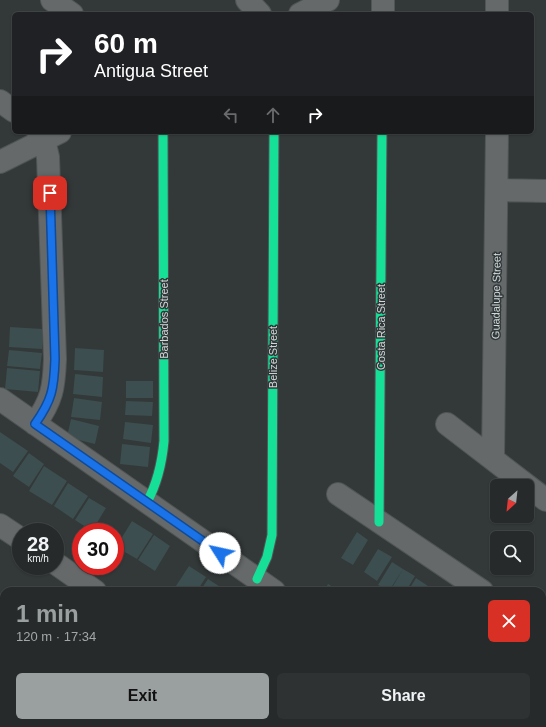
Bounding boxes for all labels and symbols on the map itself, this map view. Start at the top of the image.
pin [33,176,67,210]
street label: Guadalupe Street [489,253,503,339]
street label: Barbados Street [158,279,170,359]
street label: Costa Rica Street [375,284,387,370]
street label: Belize Street [267,326,279,388]
north arrow [490,479,534,523]
speed limit sign: 30 [72,523,124,575]
position arrow [199,532,241,574]

